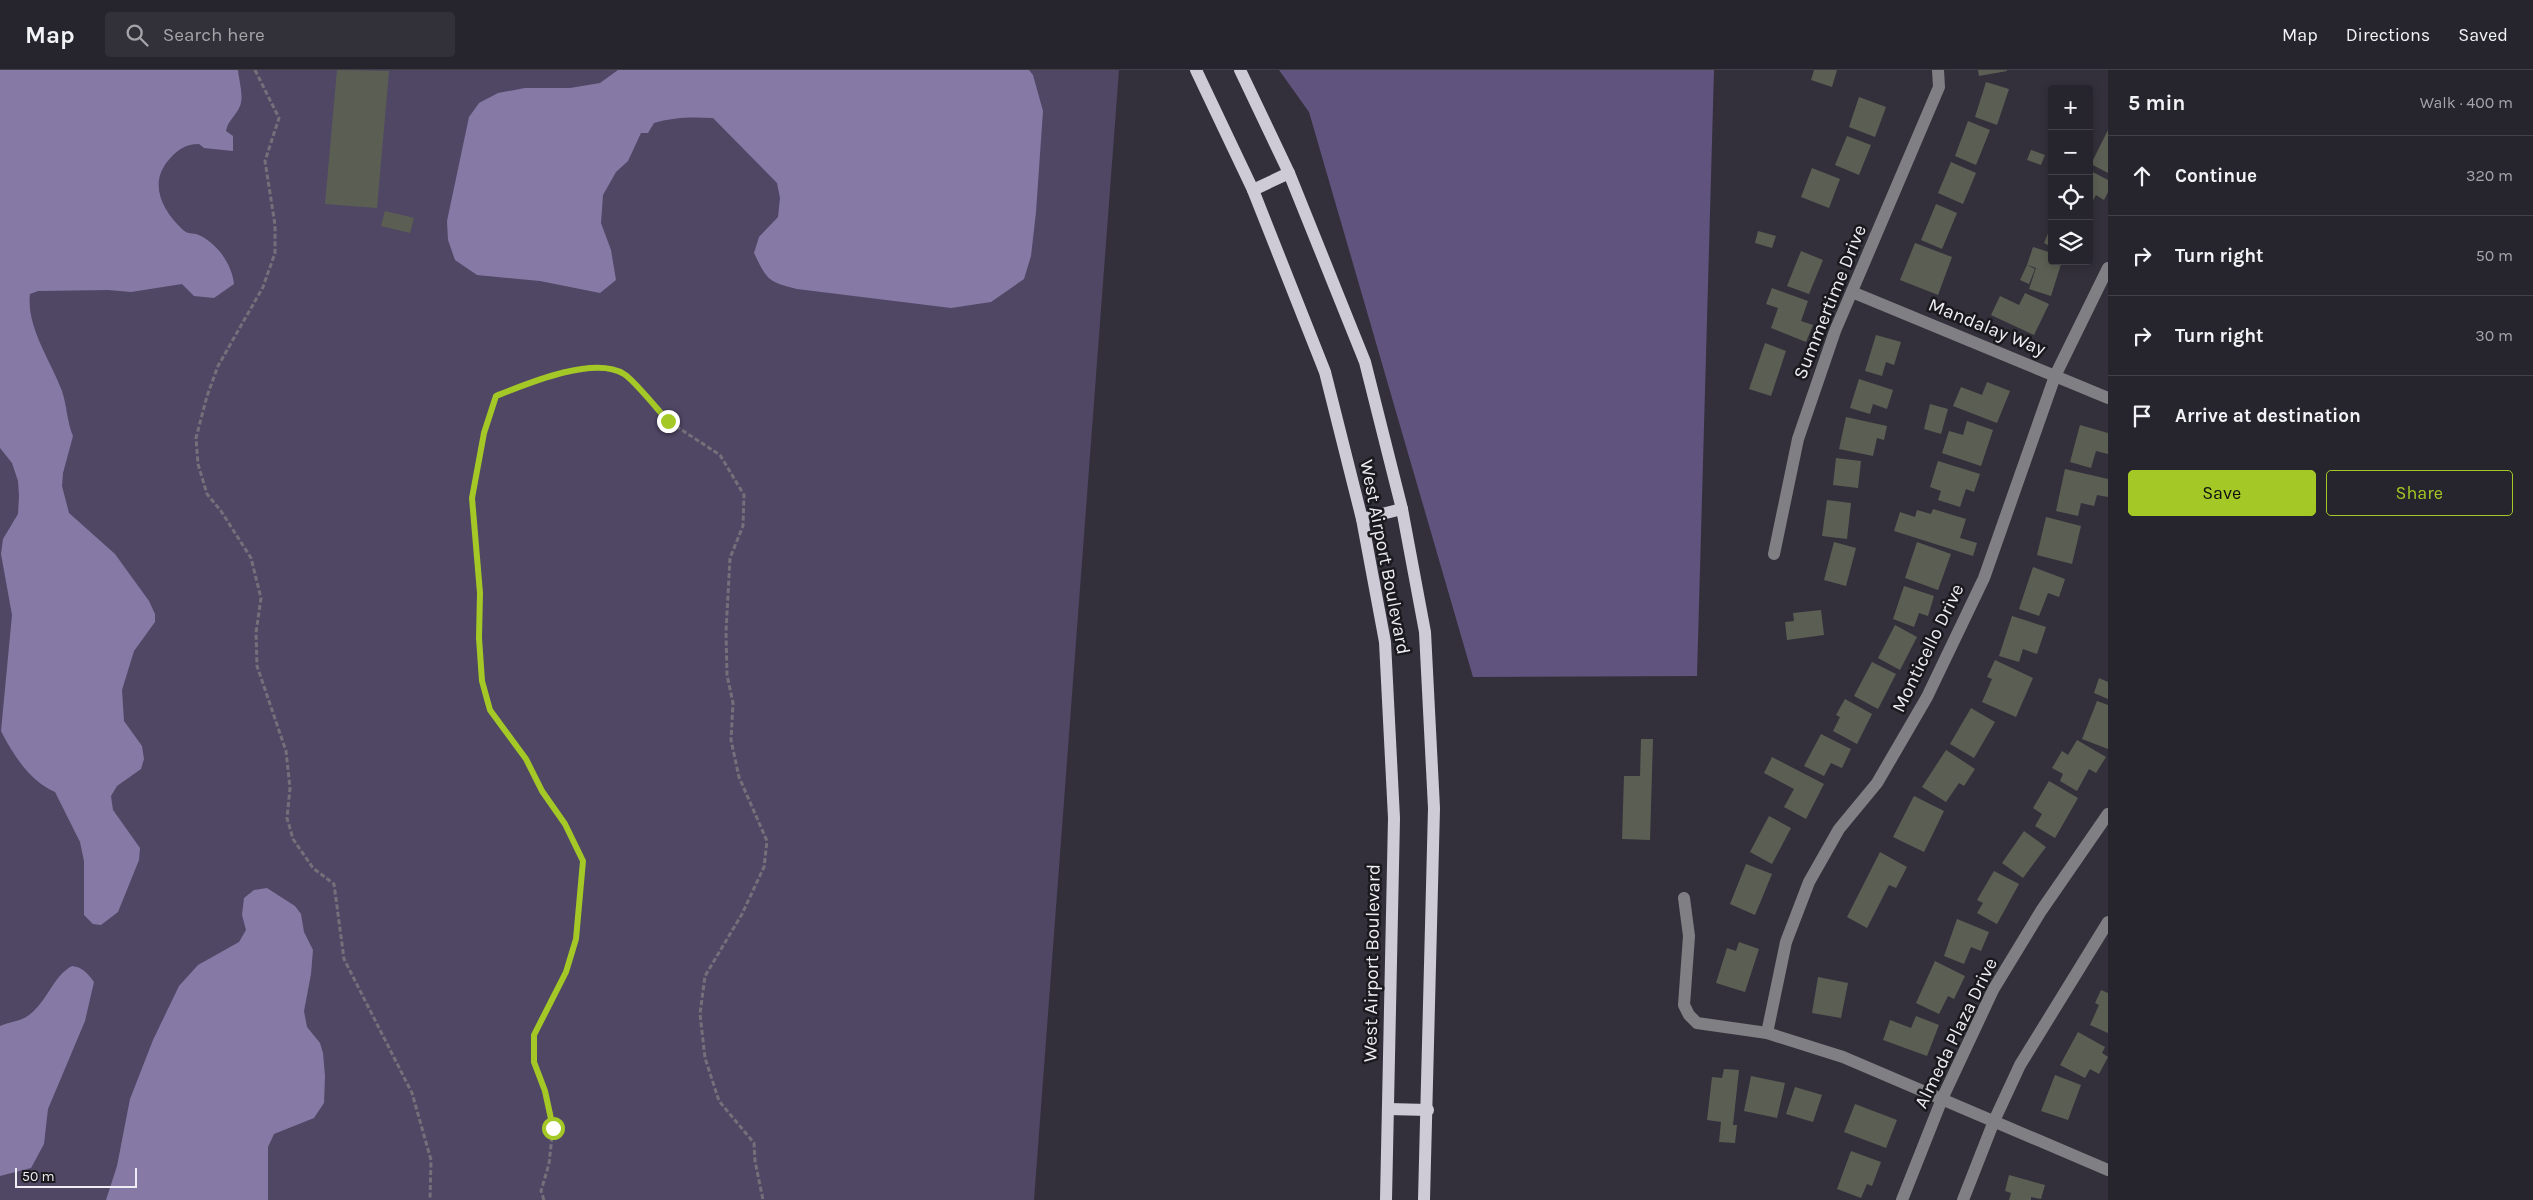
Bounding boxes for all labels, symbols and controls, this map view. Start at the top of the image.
search box [105,12,455,57]
text: Map [25,21,75,49]
icon: search [123,21,151,49]
text: Search here [163,24,265,46]
text: Map [2282,24,2318,46]
text: Directions [2346,24,2430,46]
text: Saved [2458,24,2508,46]
map controls [2048,85,2093,265]
button: + [2048,85,2093,130]
text: 5 min [2128,91,2185,115]
text: Walk · 400 m [2420,93,2513,112]
button: − [2048,130,2093,175]
icon: ahead [2128,162,2156,190]
text: Continue [2175,165,2257,187]
text: 320 m [2466,166,2513,185]
button: locate [2048,175,2093,220]
button: layers [2048,220,2093,265]
street label: Summertime Drive [1789,222,1871,382]
icon: right [2128,242,2156,270]
text: Turn right [2175,245,2264,267]
text: 50 m [2476,246,2513,265]
street label: Mandalay Way [1925,293,2049,361]
icon: right [2128,322,2156,350]
text: Turn right [2175,325,2264,347]
text: 30 m [2475,326,2513,345]
icon: arrive [2128,402,2156,430]
text: Arrive at destination [2175,405,2361,427]
route end [657,410,680,433]
street label: West Airport Boulevard [1355,458,1415,656]
button: Save [2128,470,2316,516]
button: Share [2326,470,2513,516]
street label: Monticello Drive [1887,580,1969,716]
street label: West Airport Boulevard [1359,864,1385,1062]
street label: Almeda Plaza Drive [1910,954,2002,1112]
route start [542,1117,565,1140]
scale bar [15,1165,138,1188]
text: 50 m [22,1168,55,1185]

